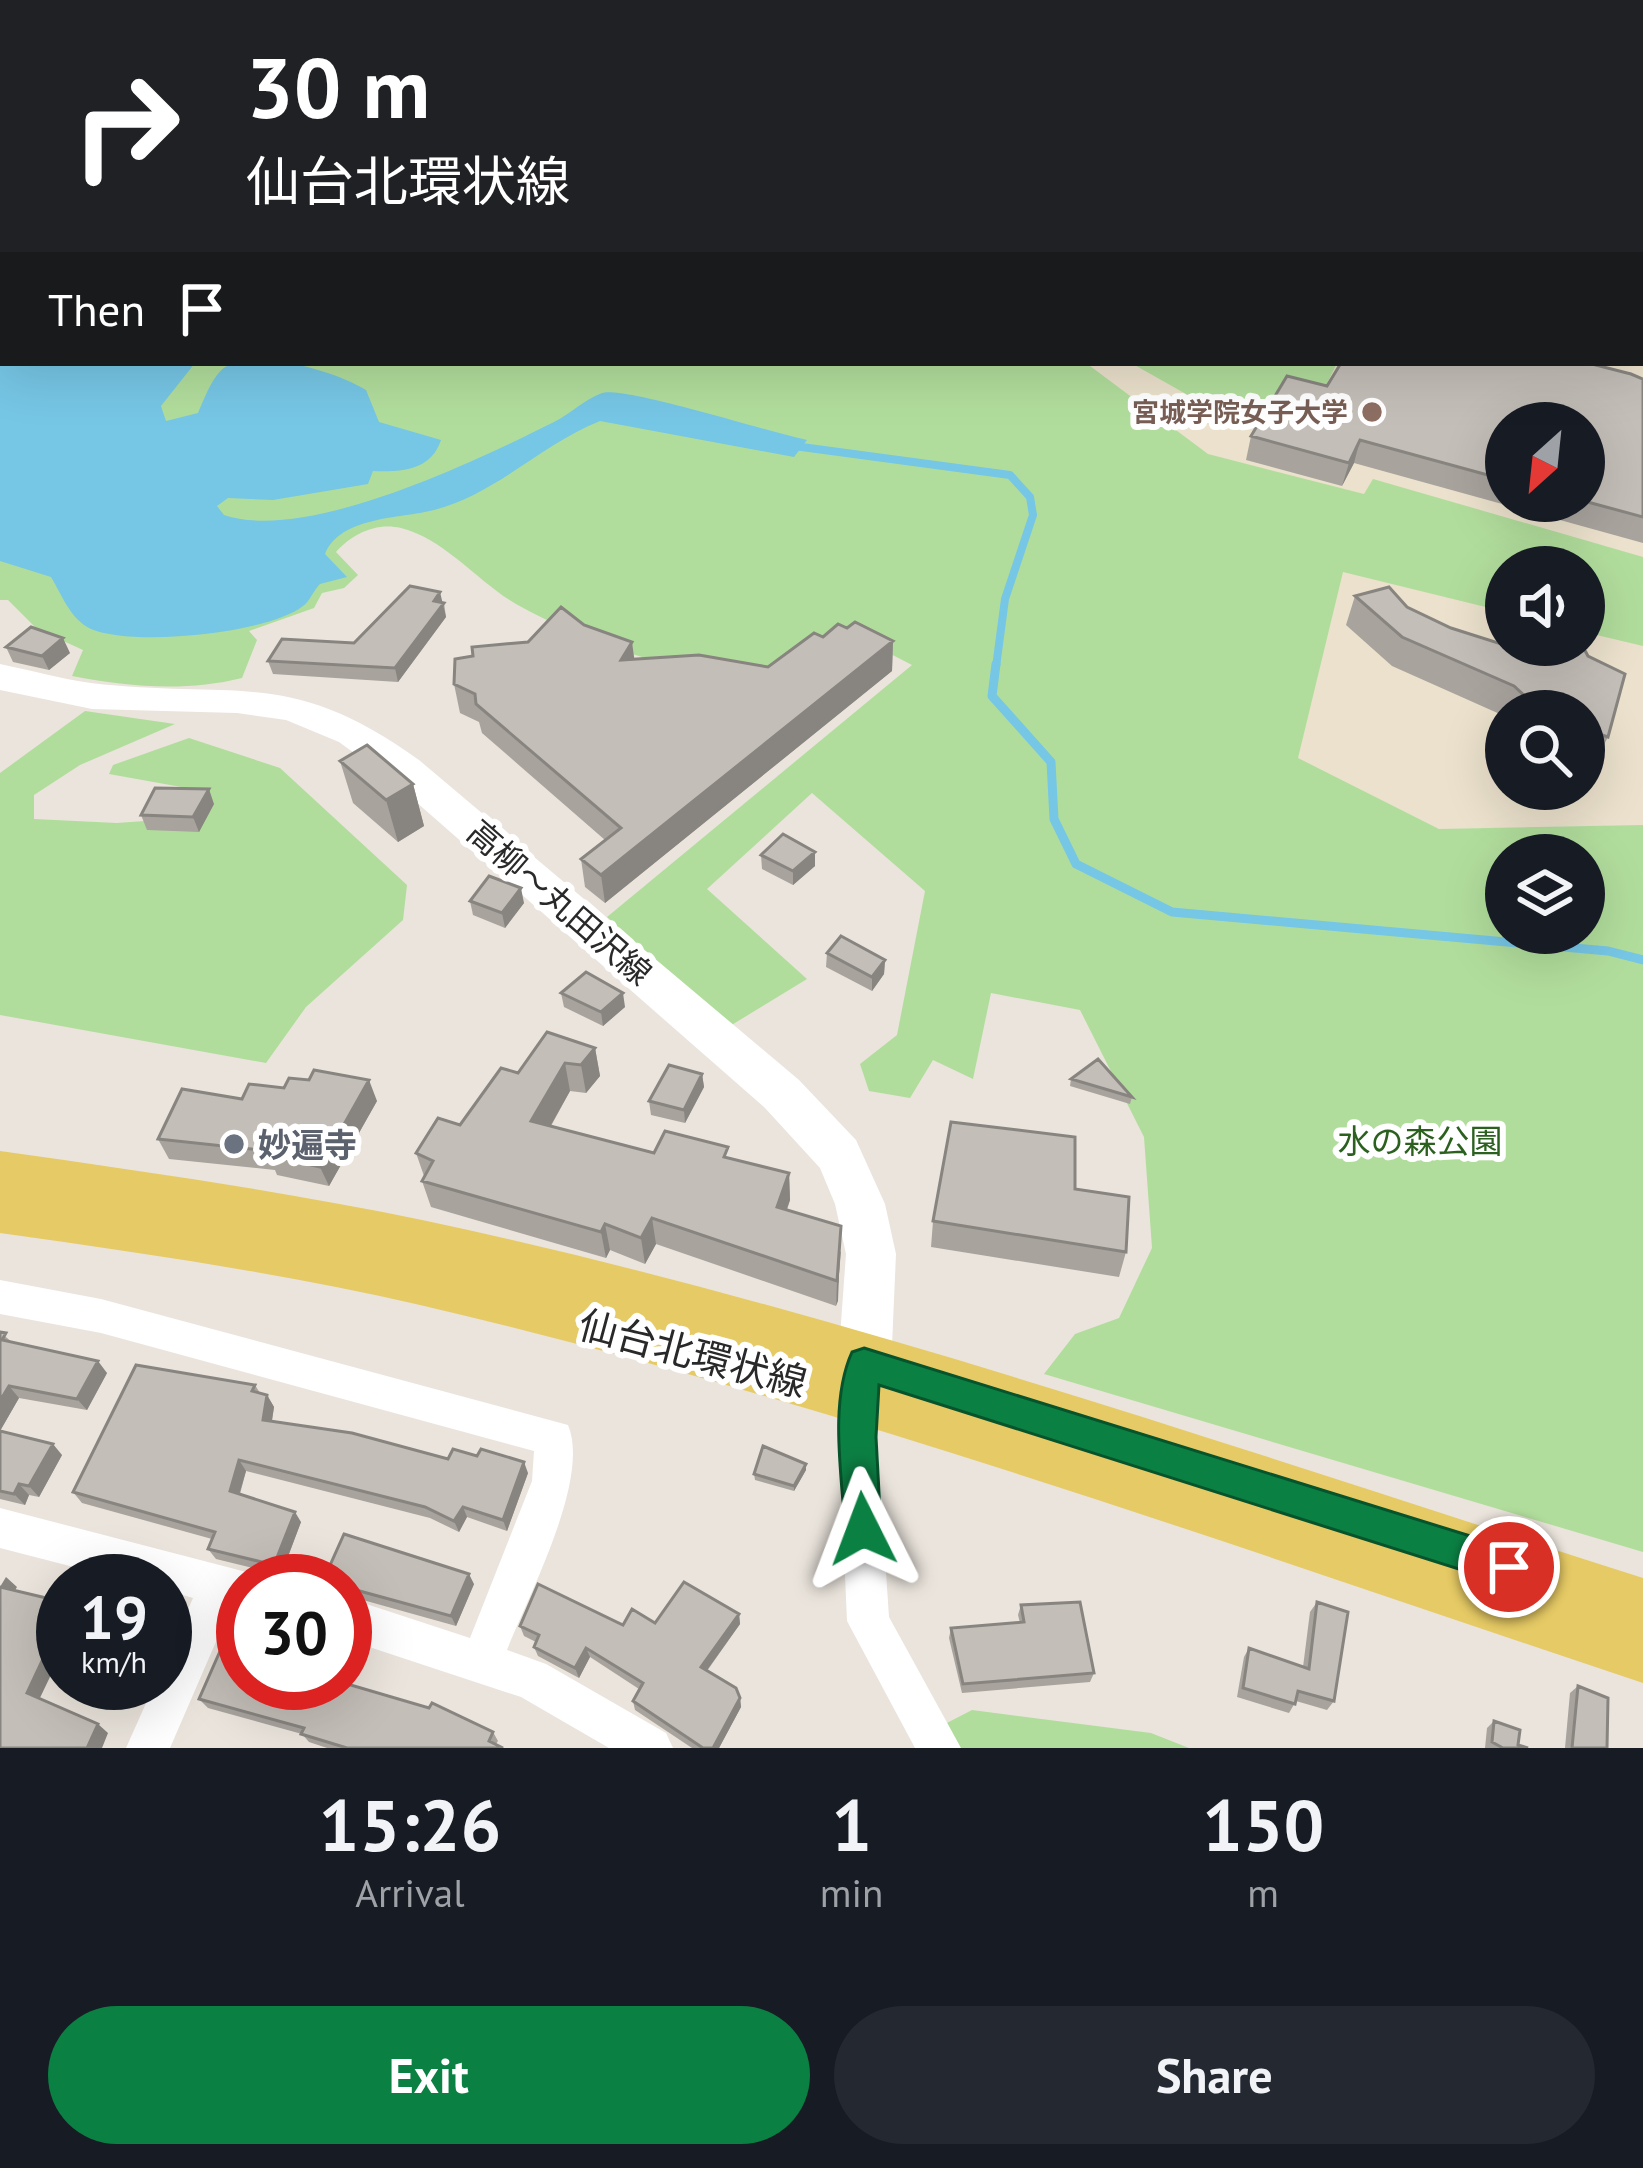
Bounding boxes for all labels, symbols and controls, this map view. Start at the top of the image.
text: 30 m [246,32,430,141]
icon: right [48,48,204,204]
text: 仙台北環状線 [246,146,570,216]
icon: arrive [169,276,235,342]
text: Then [48,280,145,338]
place label: 宮城学院女子大学 [1132,395,1348,429]
marker: 宮城学院女子大学 [1359,399,1385,425]
north arrow [1485,402,1605,522]
map controls [1485,402,1605,954]
button: sound [1485,546,1605,666]
button: search [1485,690,1605,810]
street label: 高柳～丸田沢線 [459,810,661,994]
button: layers [1485,834,1605,954]
park label: 水の森公園 [1338,1119,1503,1162]
place label: 妙遍寺 [258,1123,357,1166]
marker: 妙遍寺 [221,1131,247,1157]
street label: 仙台北環状線 [573,1298,813,1408]
position arrow [800,1466,926,1592]
pin [1458,1516,1560,1618]
icon: arrive [1476,1534,1542,1600]
speed limit sign: 30 [216,1554,372,1710]
text: 19 [80,1578,148,1656]
text: km/h [81,1642,147,1681]
text: 15:26 [319,1778,501,1871]
text: 1 [831,1778,872,1871]
text: 150 [1202,1778,1324,1871]
text: Arrival [355,1867,465,1918]
text: min [820,1867,883,1918]
text: m [1247,1867,1279,1918]
button: Exit [48,2006,810,2144]
button: Share [834,2006,1595,2144]

